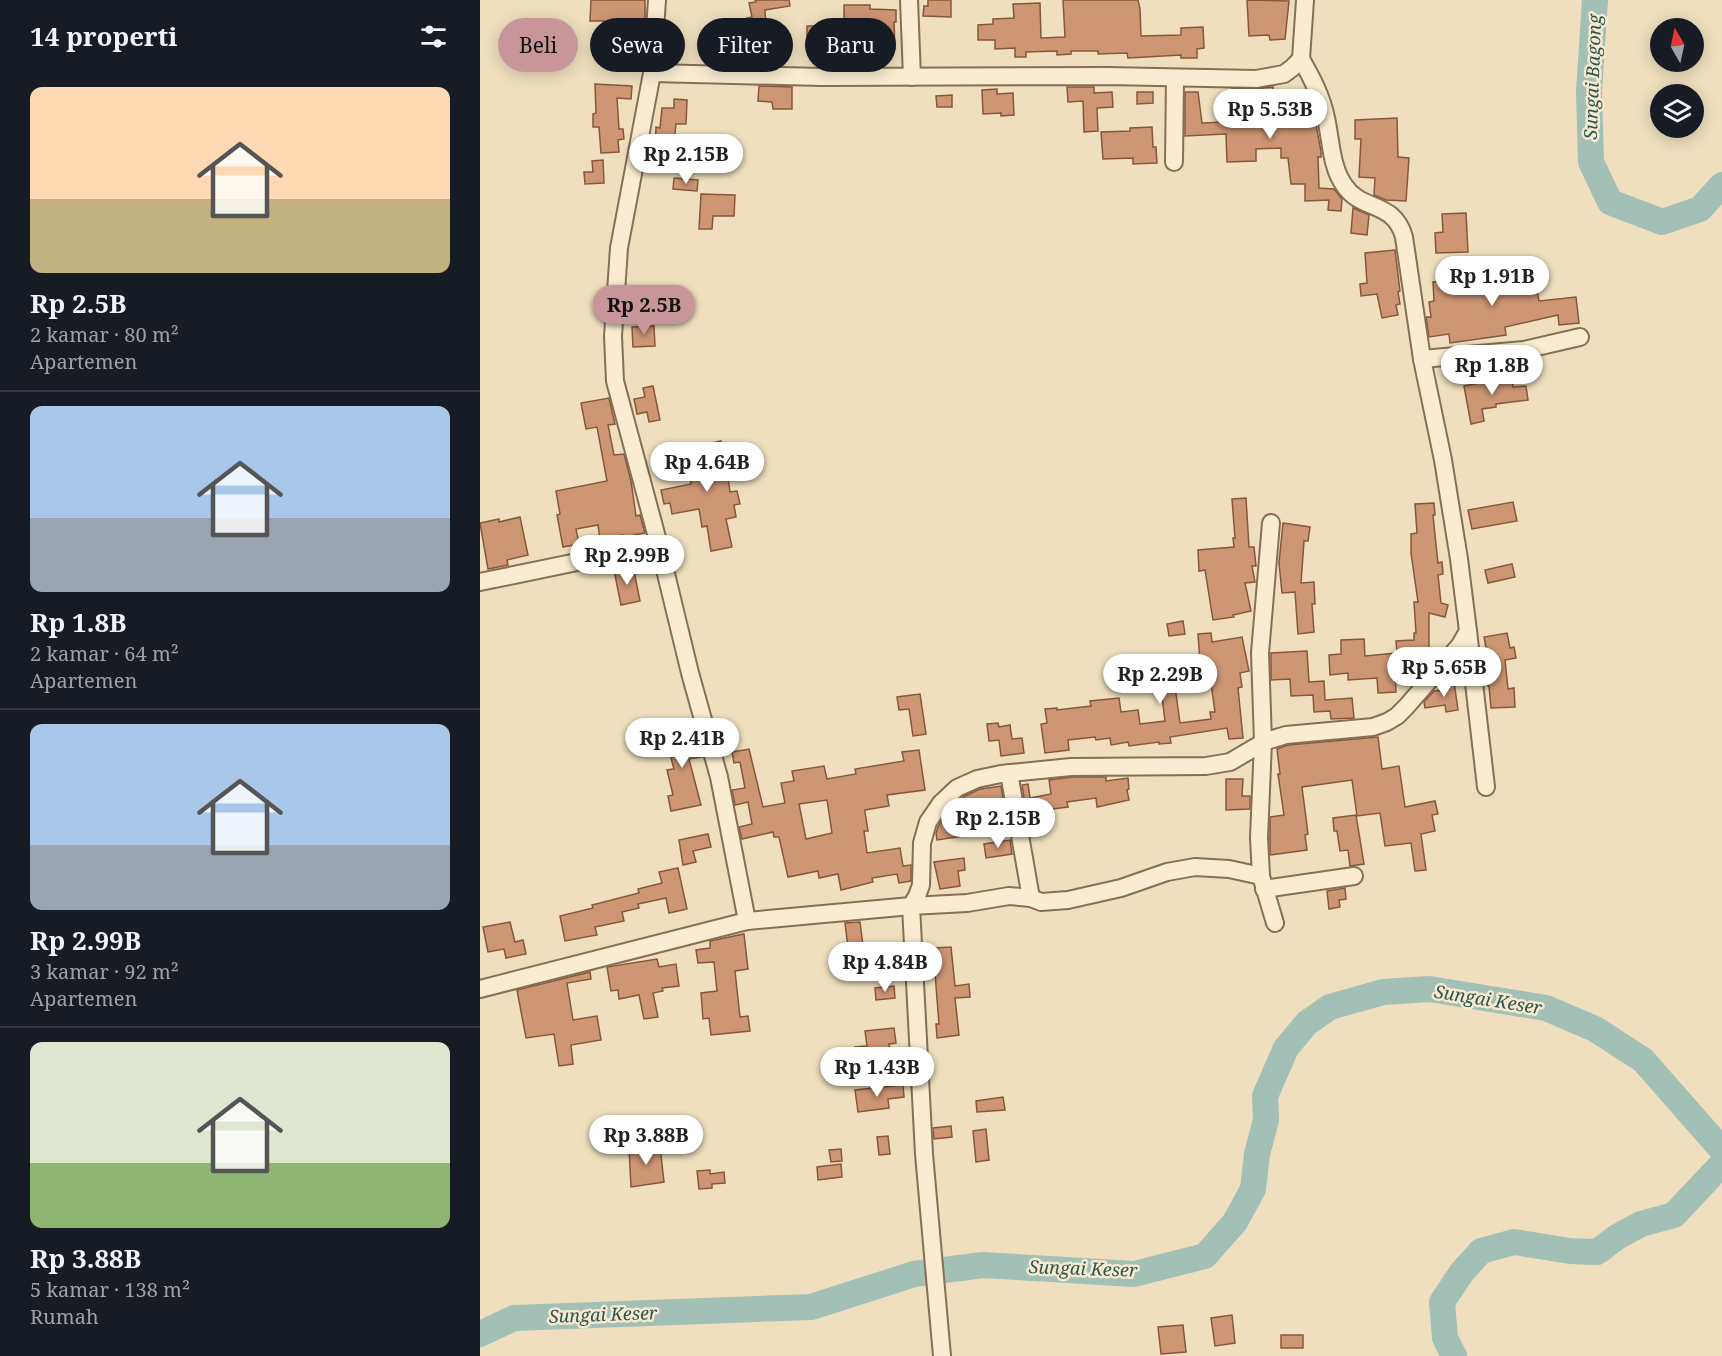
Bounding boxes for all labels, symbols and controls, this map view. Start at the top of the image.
water label: Sungai Bagong [1578,13,1606,140]
text: 14 properti [30,18,177,54]
chip: Beli [498,18,578,72]
chip: Sewa [590,18,685,72]
chip: Filter [697,18,793,72]
chip: Baru [805,18,896,72]
north arrow [1650,18,1704,72]
map controls [1650,18,1704,138]
icon: filters [417,20,450,53]
button: layers [1650,84,1704,138]
pin: Rp 5.53B [1208,89,1332,140]
text: Rp 5.53B [1227,95,1313,122]
icon: home [186,126,294,234]
pin: Rp 2.15B [624,134,748,185]
text: Rp 2.15B [643,140,729,167]
pin: Rp 1.91B [1430,256,1554,307]
text: Rp 1.91B [1449,262,1535,289]
text: Rp 2.5B [30,285,127,321]
pin: Rp 2.5B [589,285,699,336]
text: Rp 2.5B [607,291,681,318]
text: 2 kamar · 80 m² [30,321,179,348]
pin: Rp 1.8B [1437,345,1547,396]
text: Apartemen [30,348,137,375]
text: Rp 1.8B [1455,351,1529,378]
pin: Rp 4.64B [645,442,769,493]
icon: home [186,445,294,553]
text: Rp 4.64B [664,448,750,475]
pin: Rp 2.99B [565,535,689,586]
text: Rp 2.99B [584,541,670,568]
text: Rp 1.8B [30,604,127,640]
text: 2 kamar · 64 m² [30,640,179,667]
pin: Rp 5.65B [1382,647,1506,698]
text: Rp 5.65B [1401,653,1487,680]
pin: Rp 2.29B [1098,654,1222,705]
text: Rp 2.29B [1117,660,1203,687]
text: Apartemen [30,667,137,694]
pin: Rp 2.41B [620,718,744,769]
text: Rp 2.41B [639,724,725,751]
icon: home [186,763,294,871]
pin: Rp 2.15B [936,798,1060,849]
text: Rp 2.15B [955,804,1041,831]
text: Rp 2.99B [30,922,141,958]
pin: Rp 4.84B [823,942,947,993]
text: Rp 4.84B [842,948,928,975]
text: 3 kamar · 92 m² [30,958,179,985]
water label: Sungai Keser [1433,979,1544,1019]
text: Apartemen [30,985,137,1012]
pin: Rp 1.43B [815,1047,939,1098]
text: Rp 1.43B [834,1053,920,1080]
icon: home [186,1081,294,1189]
pin: Rp 3.88B [584,1115,708,1166]
text: Rp 3.88B [603,1121,689,1148]
text: Rp 3.88B [30,1240,141,1276]
water label: Sungai Keser [1028,1254,1138,1282]
text: 5 kamar · 138 m² [30,1276,190,1303]
water label: Sungai Keser [548,1300,658,1328]
text: Rumah [30,1303,99,1330]

